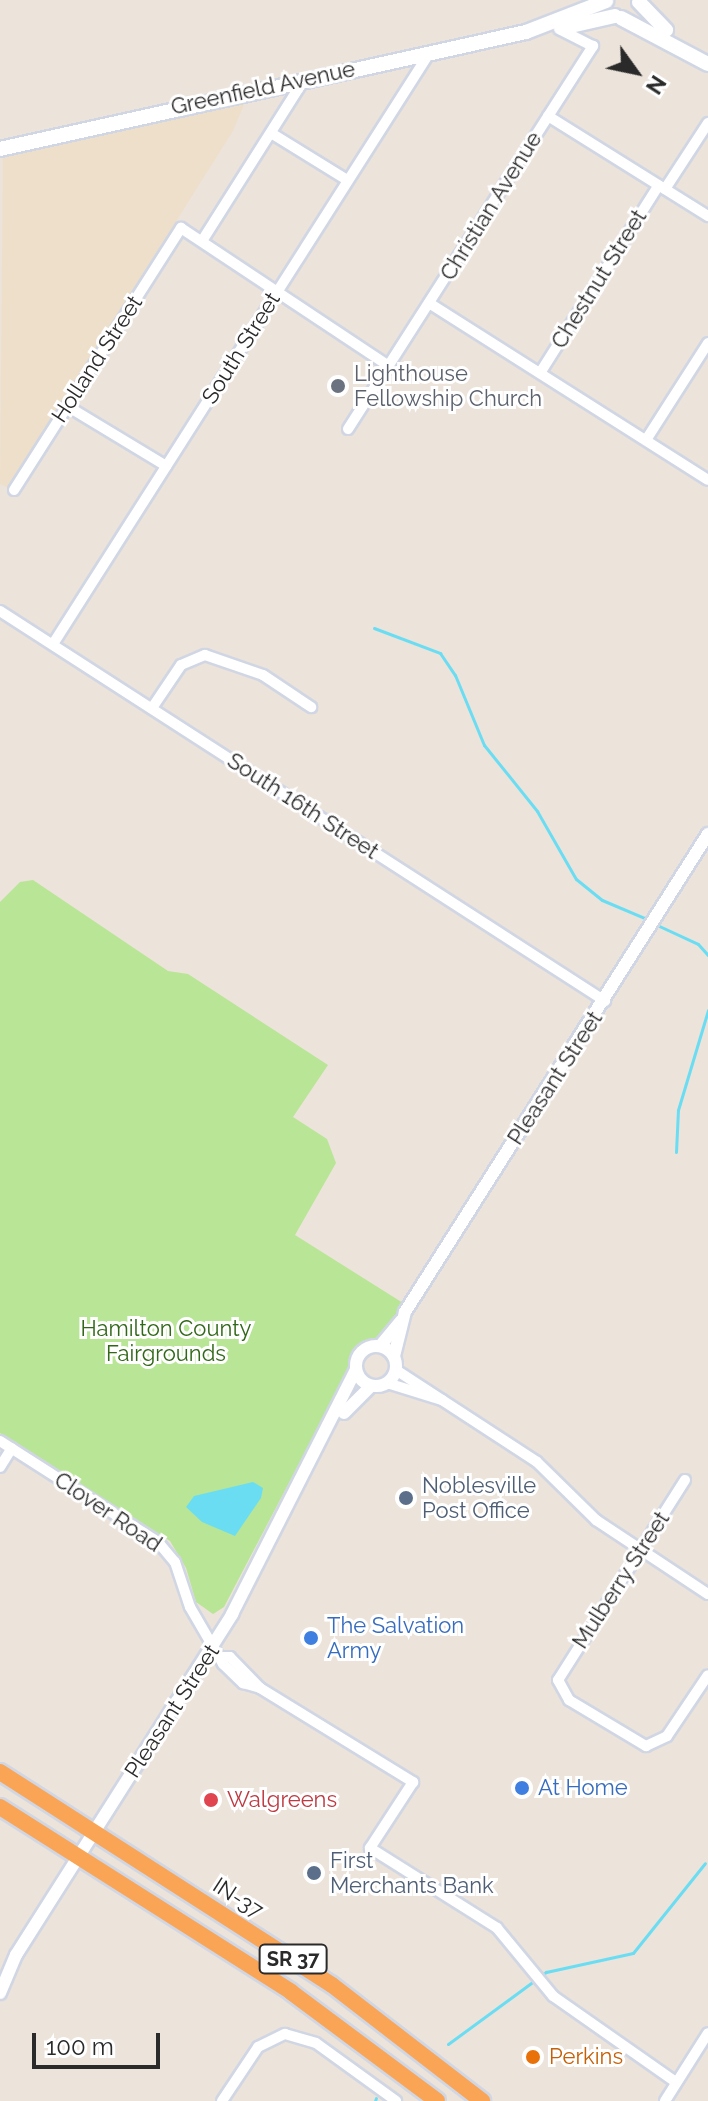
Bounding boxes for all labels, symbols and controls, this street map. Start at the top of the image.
north arrow [596,32,676,112]
street label: Greenfield Avenue [168,56,358,120]
text: N [641,71,672,99]
street label: Christian Avenue [435,127,547,285]
street label: Chestnut Street [546,205,652,353]
street label: South Street [196,287,286,409]
street label: Holland Street [46,290,148,428]
place label: Lighthouse Fellowship Church [354,360,542,412]
marker: Lighthouse Fellowship Church [329,377,347,395]
street label: South 16th Street [223,747,383,865]
street label: Pleasant Street [502,1006,608,1150]
park label: Hamilton County Fairgrounds [80,1315,252,1366]
street label: Clover Road [49,1466,167,1558]
place label: Noblesville Post Office [422,1472,536,1524]
marker: Noblesville Post Office [397,1489,415,1507]
street label: Mulberry Street [567,1506,675,1654]
place label: The Salvation Army [327,1612,464,1664]
marker: The Salvation Army [302,1629,320,1647]
street label: Pleasant Street [119,1639,225,1783]
place label: At Home [538,1775,628,1801]
marker: At Home [513,1779,531,1797]
place label: Walgreens [227,1787,337,1813]
marker: Walgreens [202,1791,220,1809]
place label: First Merchants Bank [330,1847,494,1898]
marker: First Merchants Bank [305,1864,323,1882]
street label: IN-37 [208,1872,268,1924]
road number: SR 37 [257,1943,329,1975]
scale bar [36,2017,164,2067]
text: 100 m [46,2032,114,2061]
place label: Perkins [549,2044,623,2070]
marker: Perkins [524,2048,542,2066]

